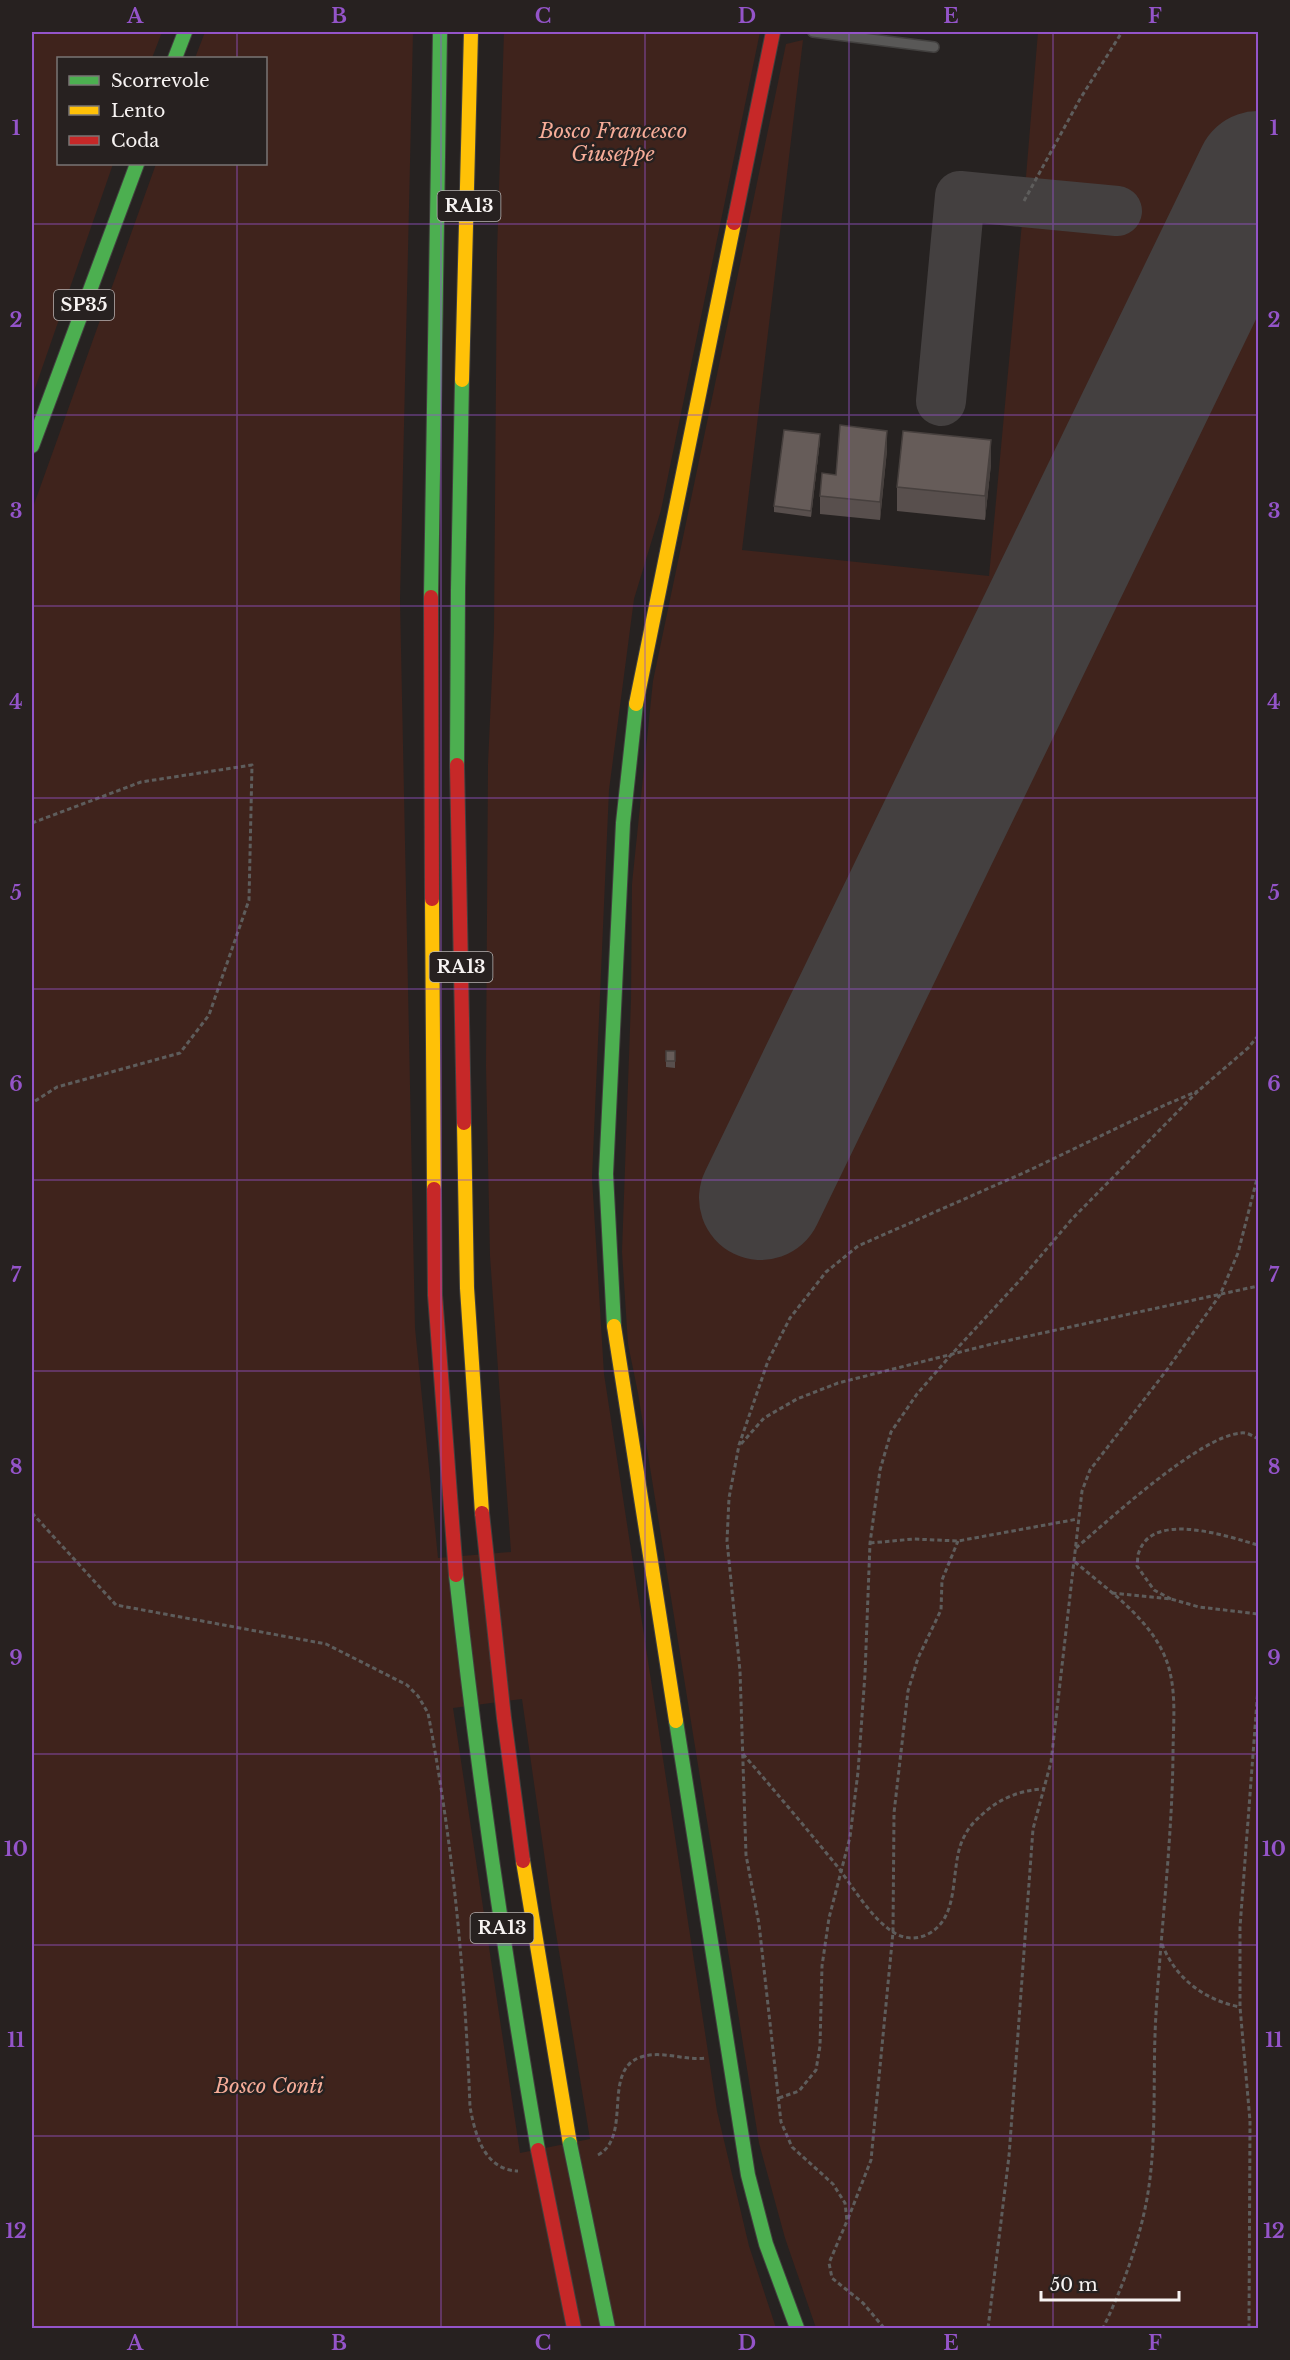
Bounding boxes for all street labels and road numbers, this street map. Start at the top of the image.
road number: RA13 [438,191,500,221]
road number: SP35 [54,290,114,320]
road number: RA13 [430,952,492,982]
road number: RA13 [470,1913,534,1943]

